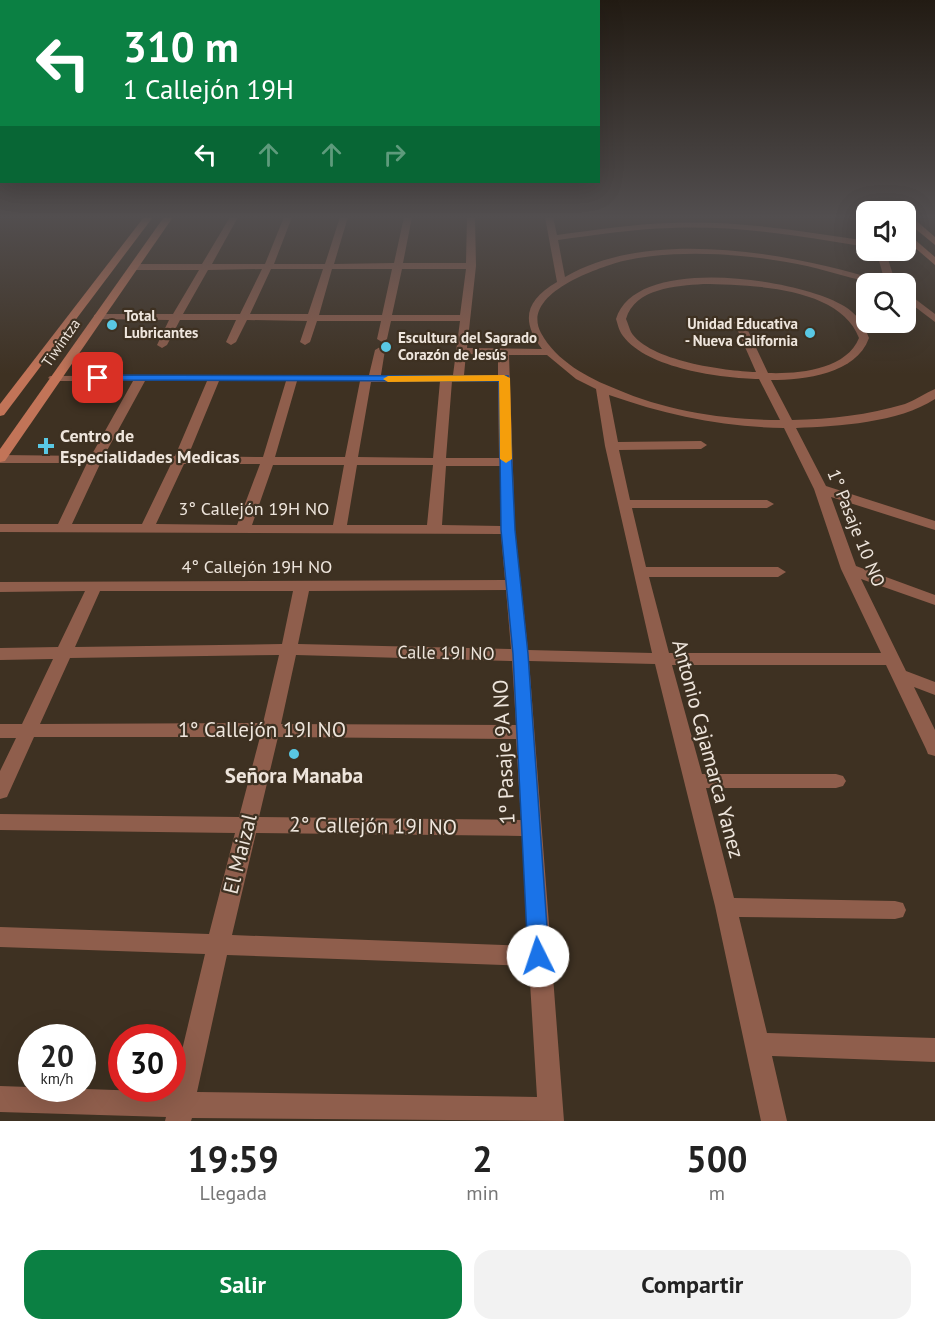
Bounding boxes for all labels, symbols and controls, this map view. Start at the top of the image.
text: 310 m [123,19,239,74]
icon: left [24,24,102,102]
text: 1 Callejón 19H [123,72,294,106]
icon: left [189,138,222,171]
icon: ahead [252,138,285,171]
icon: ahead [315,138,348,171]
icon: right [378,138,411,171]
map controls [856,201,916,333]
button: sound [856,201,916,261]
button: search [856,273,916,333]
place label: Total Lubricantes [124,306,198,342]
place label: Unidad Educativa - Nueva California [685,314,798,350]
street label: Tiwintza [37,315,84,371]
marker: Total Lubricantes [105,318,119,332]
marker: Unidad Educativa - Nueva California [803,326,817,340]
place label: Escultura del Sagrado Corazón de Jesús [398,328,537,364]
marker: Escultura del Sagrado Corazón de Jesús [379,340,393,354]
pin [72,352,123,403]
icon: arrive [81,361,114,394]
place label: Centro de Especialidades Medicas [60,424,240,468]
marker: Centro de Especialidades Medicas [37,437,55,455]
street label: 1° Pasaje 10 NO [822,466,890,590]
street label: 3° Callejón 19H NO [179,497,329,520]
street label: 4° Callejón 19H NO [182,555,332,578]
street label: Antonio Cajamarca Yanez [666,637,751,861]
street label: Calle 19I NO [397,640,495,665]
street label: 1º Pasaje 9A NO [486,679,521,825]
street label: 1° Callejón 19I NO [178,716,346,743]
marker: Señora Manaba [287,747,301,761]
place label: Señora Manaba [225,762,363,789]
street label: El Maizal [217,811,262,897]
street label: 2° Callejón 19I NO [289,811,457,840]
position arrow [506,924,570,988]
speed limit sign: 30 [108,1024,186,1102]
text: 20 [40,1036,74,1075]
text: km/h [41,1069,73,1088]
text: 19:59 [187,1135,279,1182]
text: 2 [472,1135,493,1182]
text: 500 [686,1135,748,1182]
text: Llegada [199,1180,267,1206]
text: min [466,1180,499,1206]
text: m [709,1180,725,1206]
button: Salir [24,1250,462,1319]
button: Compartir [474,1250,911,1319]

